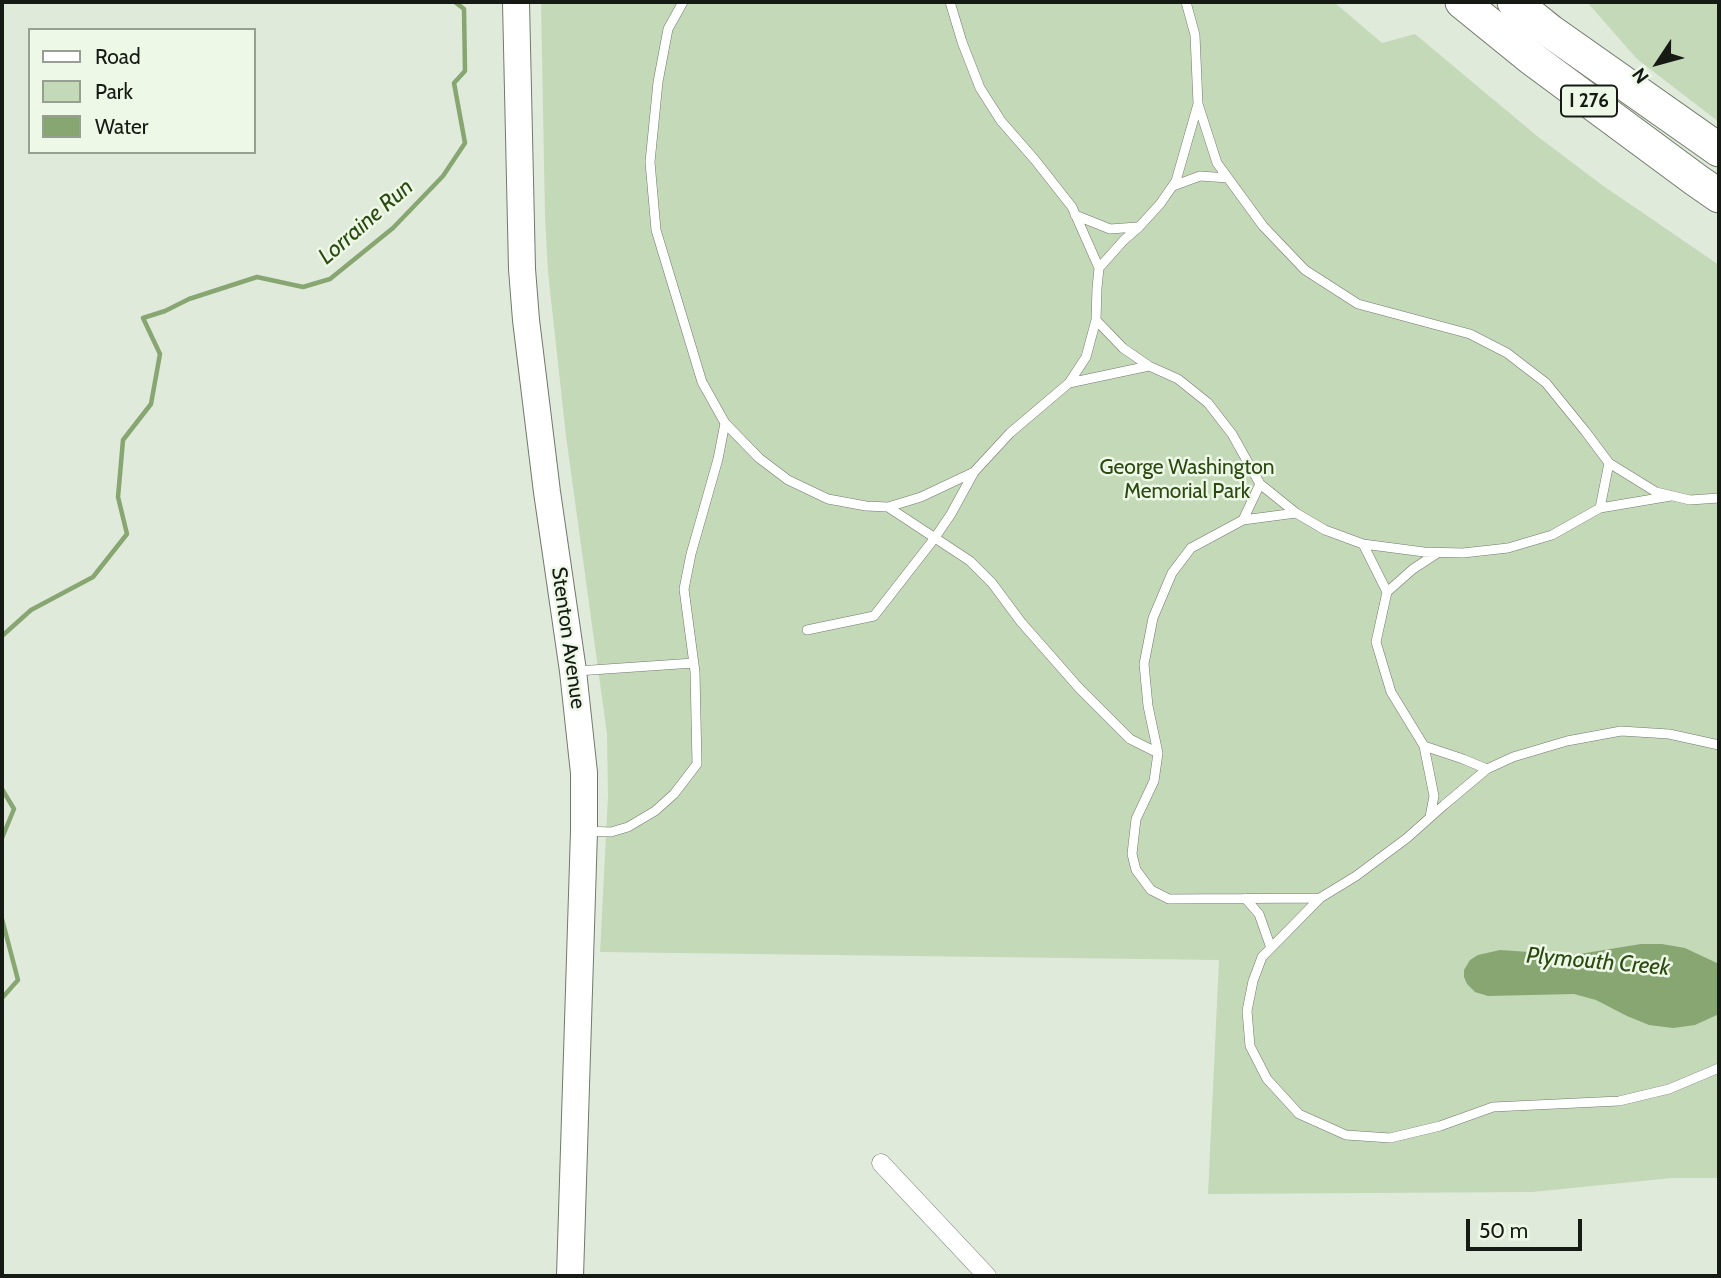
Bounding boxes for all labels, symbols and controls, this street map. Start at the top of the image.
legend [28,28,256,154]
north arrow [1623,28,1693,98]
text: Road [95,44,141,69]
text: N [1627,63,1654,88]
text: Park [95,79,133,104]
road number: I 276 [1561,86,1617,116]
text: Water [95,114,148,139]
water label: Lorraine Run [313,173,419,271]
park label: George Washington Memorial Park [1100,455,1274,505]
street label: Stenton Avenue [546,566,590,710]
water label: Plymouth Creek [1525,942,1671,982]
scale bar [1469,1204,1584,1248]
text: 50 m [1479,1218,1528,1243]

